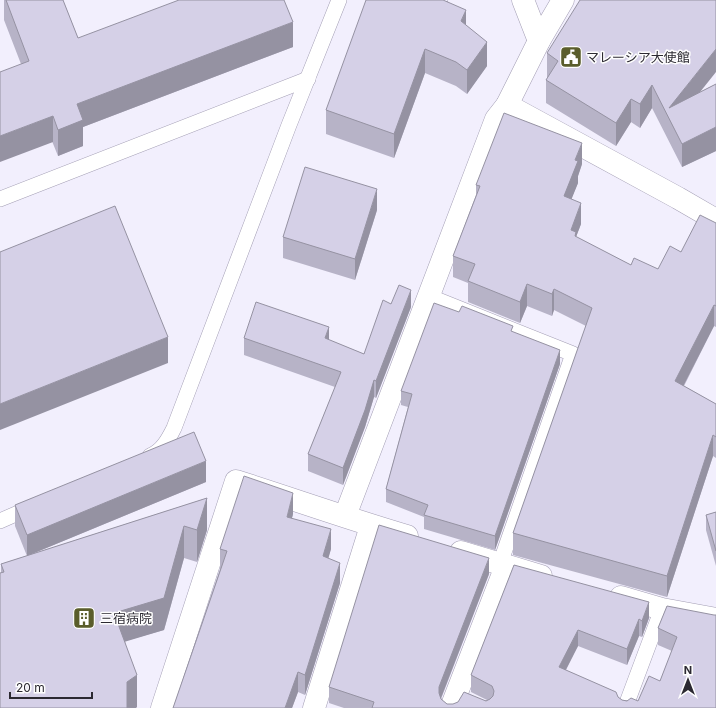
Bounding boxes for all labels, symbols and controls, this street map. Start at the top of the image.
public building icon: マレーシア大使館 [558,44,584,70]
place label: マレーシア大使館 [586,49,690,65]
building icon: 三宿病院 [71,605,97,631]
place label: 三宿病院 [100,610,152,626]
north arrow [668,660,708,700]
text: N [684,663,692,677]
scale bar [10,674,92,700]
text: 20 m [16,680,45,695]

